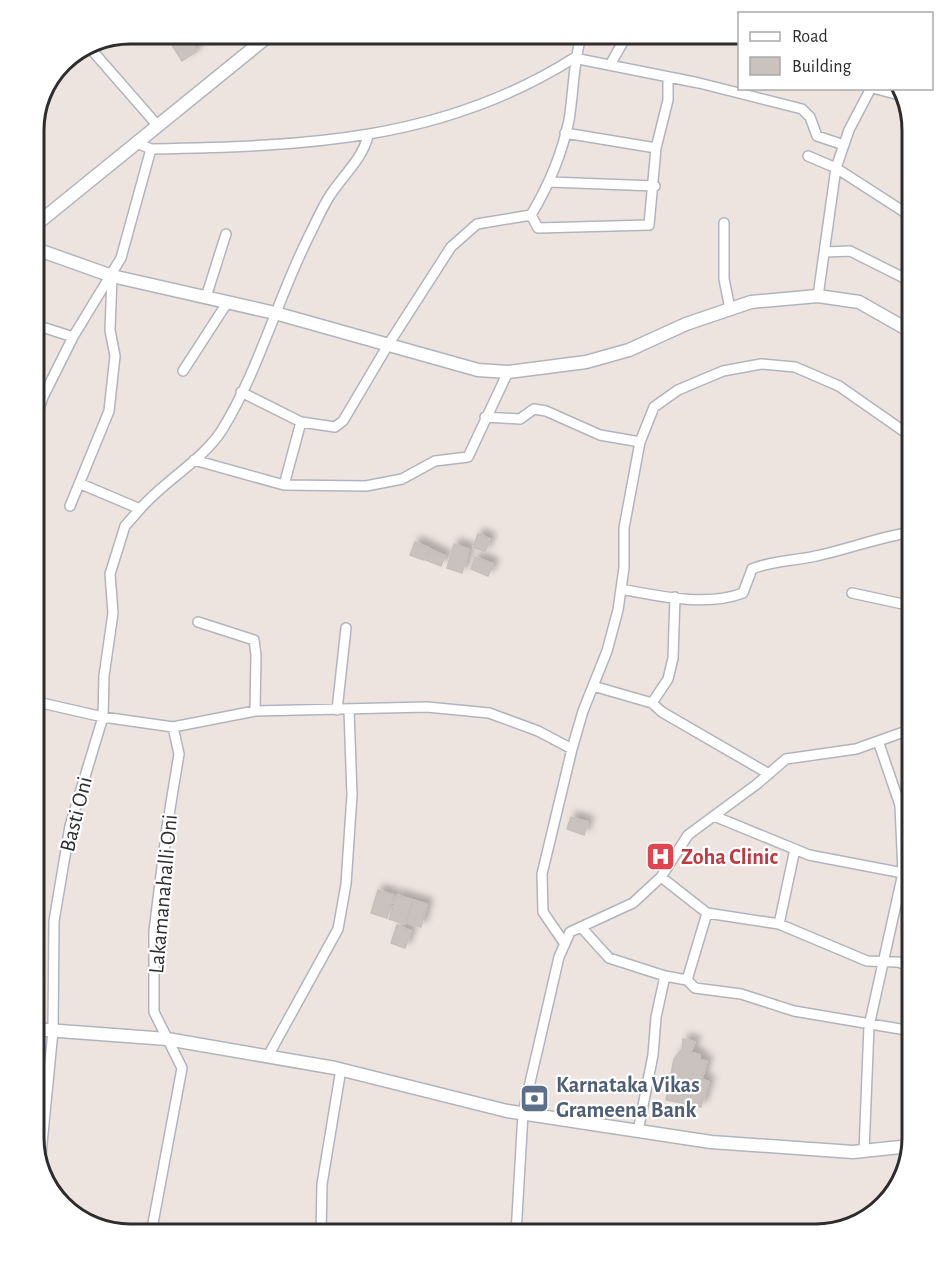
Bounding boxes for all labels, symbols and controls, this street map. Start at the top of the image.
legend [738,12,933,90]
text: Road [792,28,828,46]
text: Building [792,58,852,76]
street label: Basti Oni [56,774,96,854]
street label: Lakamanahalli Oni [145,813,181,975]
hospital icon: Zoha Clinic [644,841,676,873]
place label: Zoha Clinic [681,846,779,868]
place label: Karnataka Vikas Grameena Bank [556,1074,700,1121]
bank icon: Karnataka Vikas Grameena Bank [519,1082,551,1114]

